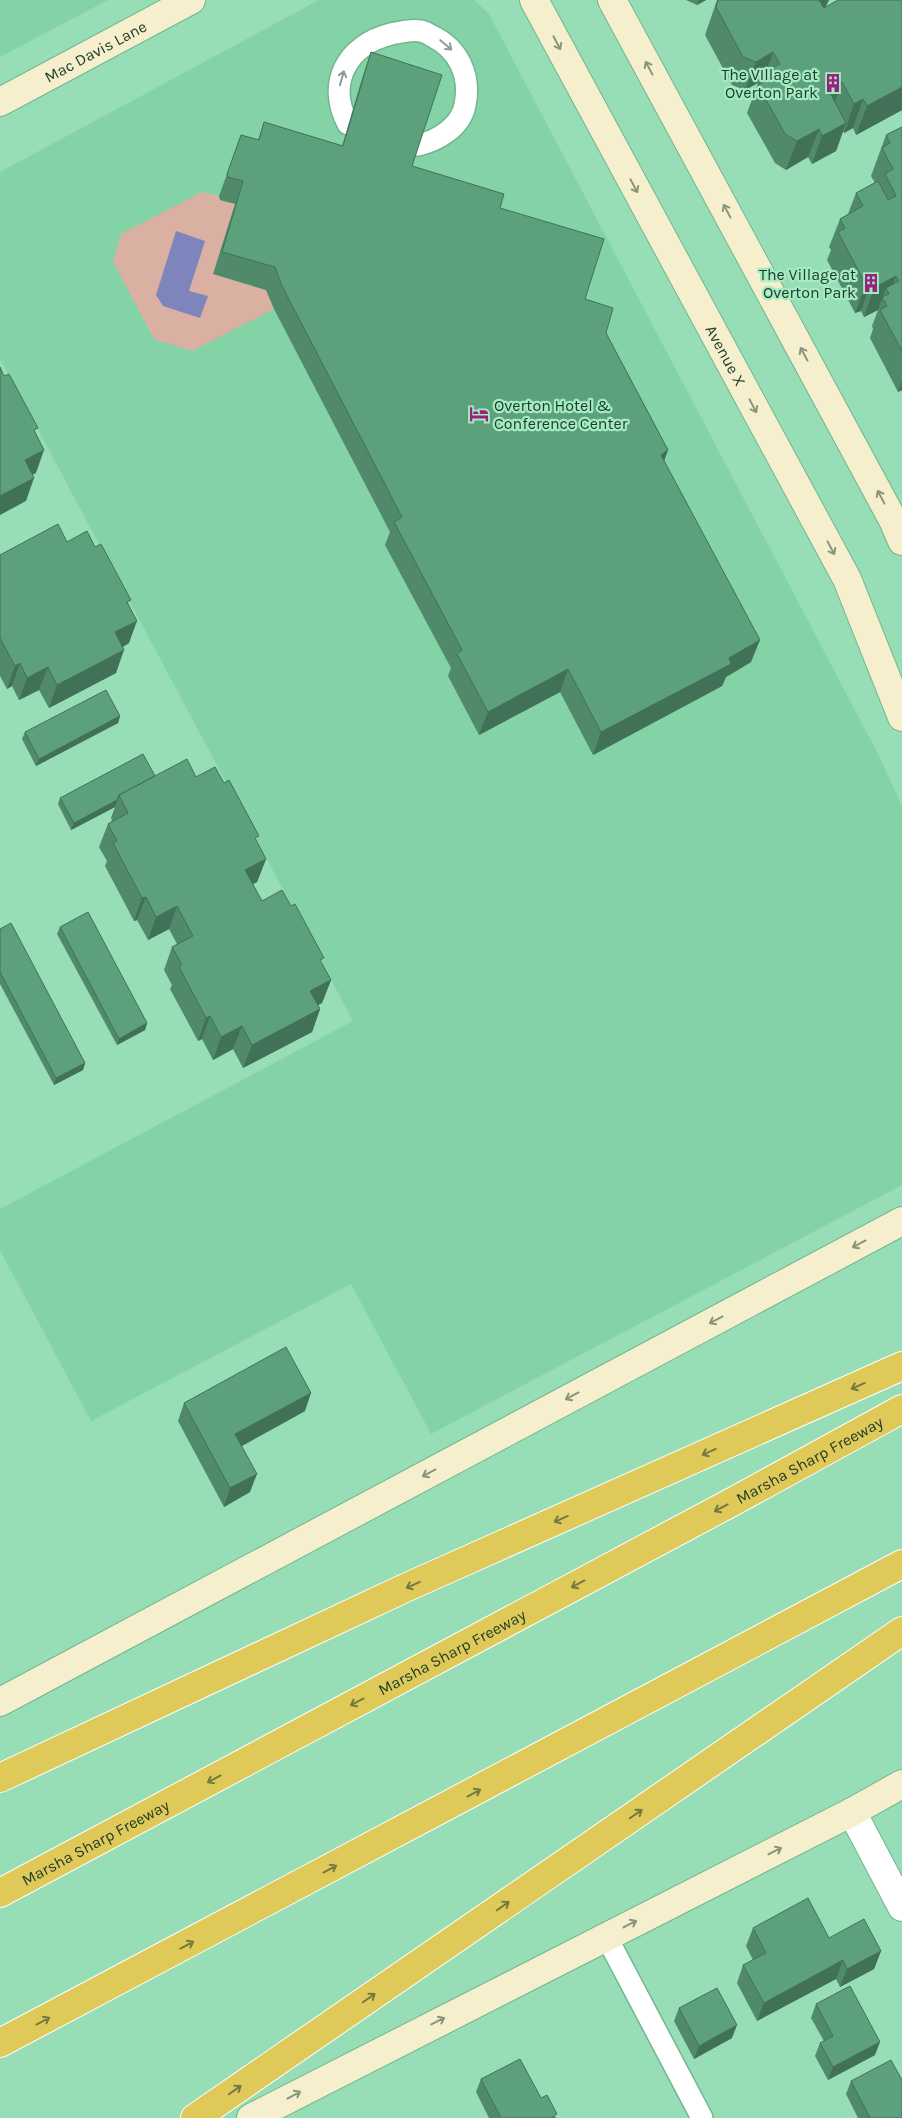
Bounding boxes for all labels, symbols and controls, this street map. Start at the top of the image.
street label: Mac Davis Lane [41,17,150,87]
one-way arrow [553,35,562,50]
one-way arrow [439,39,452,51]
one-way arrow [644,61,653,76]
place label: The VIllage at Overton Park [721,65,818,102]
one-way arrow [337,70,347,86]
building icon: The VIllage at Overton Park [822,72,844,94]
one-way arrow [629,178,639,193]
one-way arrow [722,204,731,219]
place label: The Village at Overton Park [759,265,856,302]
building icon: The Village at Overton Park [860,272,882,294]
street label: Avenue X [701,322,750,390]
one-way arrow [799,347,808,362]
place label: Overton Hotel & Conference Center [494,396,628,433]
one-way arrow [749,398,759,412]
hotel icon: Overton Hotel & Conference Center [468,403,490,425]
one-way arrow [875,490,885,505]
one-way arrow [826,541,836,556]
one-way arrow [852,1239,867,1249]
one-way arrow [708,1315,723,1325]
one-way arrow [850,1381,865,1391]
one-way arrow [565,1392,580,1402]
street label: Marsha Sharp Freeway [733,1412,887,1508]
one-way arrow [702,1448,717,1458]
one-way arrow [422,1469,437,1478]
one-way arrow [714,1503,729,1513]
one-way arrow [554,1514,569,1524]
one-way arrow [570,1579,585,1589]
one-way arrow [406,1581,421,1590]
street label: Marsha Sharp Freeway [375,1605,529,1699]
one-way arrow [350,1698,365,1707]
one-way arrow [207,1774,222,1784]
one-way arrow [466,1788,481,1797]
street label: Marsha Sharp Freeway [18,1795,173,1890]
one-way arrow [629,1809,643,1819]
one-way arrow [767,1846,782,1855]
one-way arrow [323,1864,338,1874]
one-way arrow [495,1901,509,1911]
one-way arrow [622,1919,637,1928]
one-way arrow [179,1940,194,1950]
one-way arrow [362,1993,376,2003]
one-way arrow [35,2016,50,2025]
one-way arrow [431,2016,446,2026]
one-way arrow [228,2085,242,2095]
one-way arrow [286,2090,301,2100]

